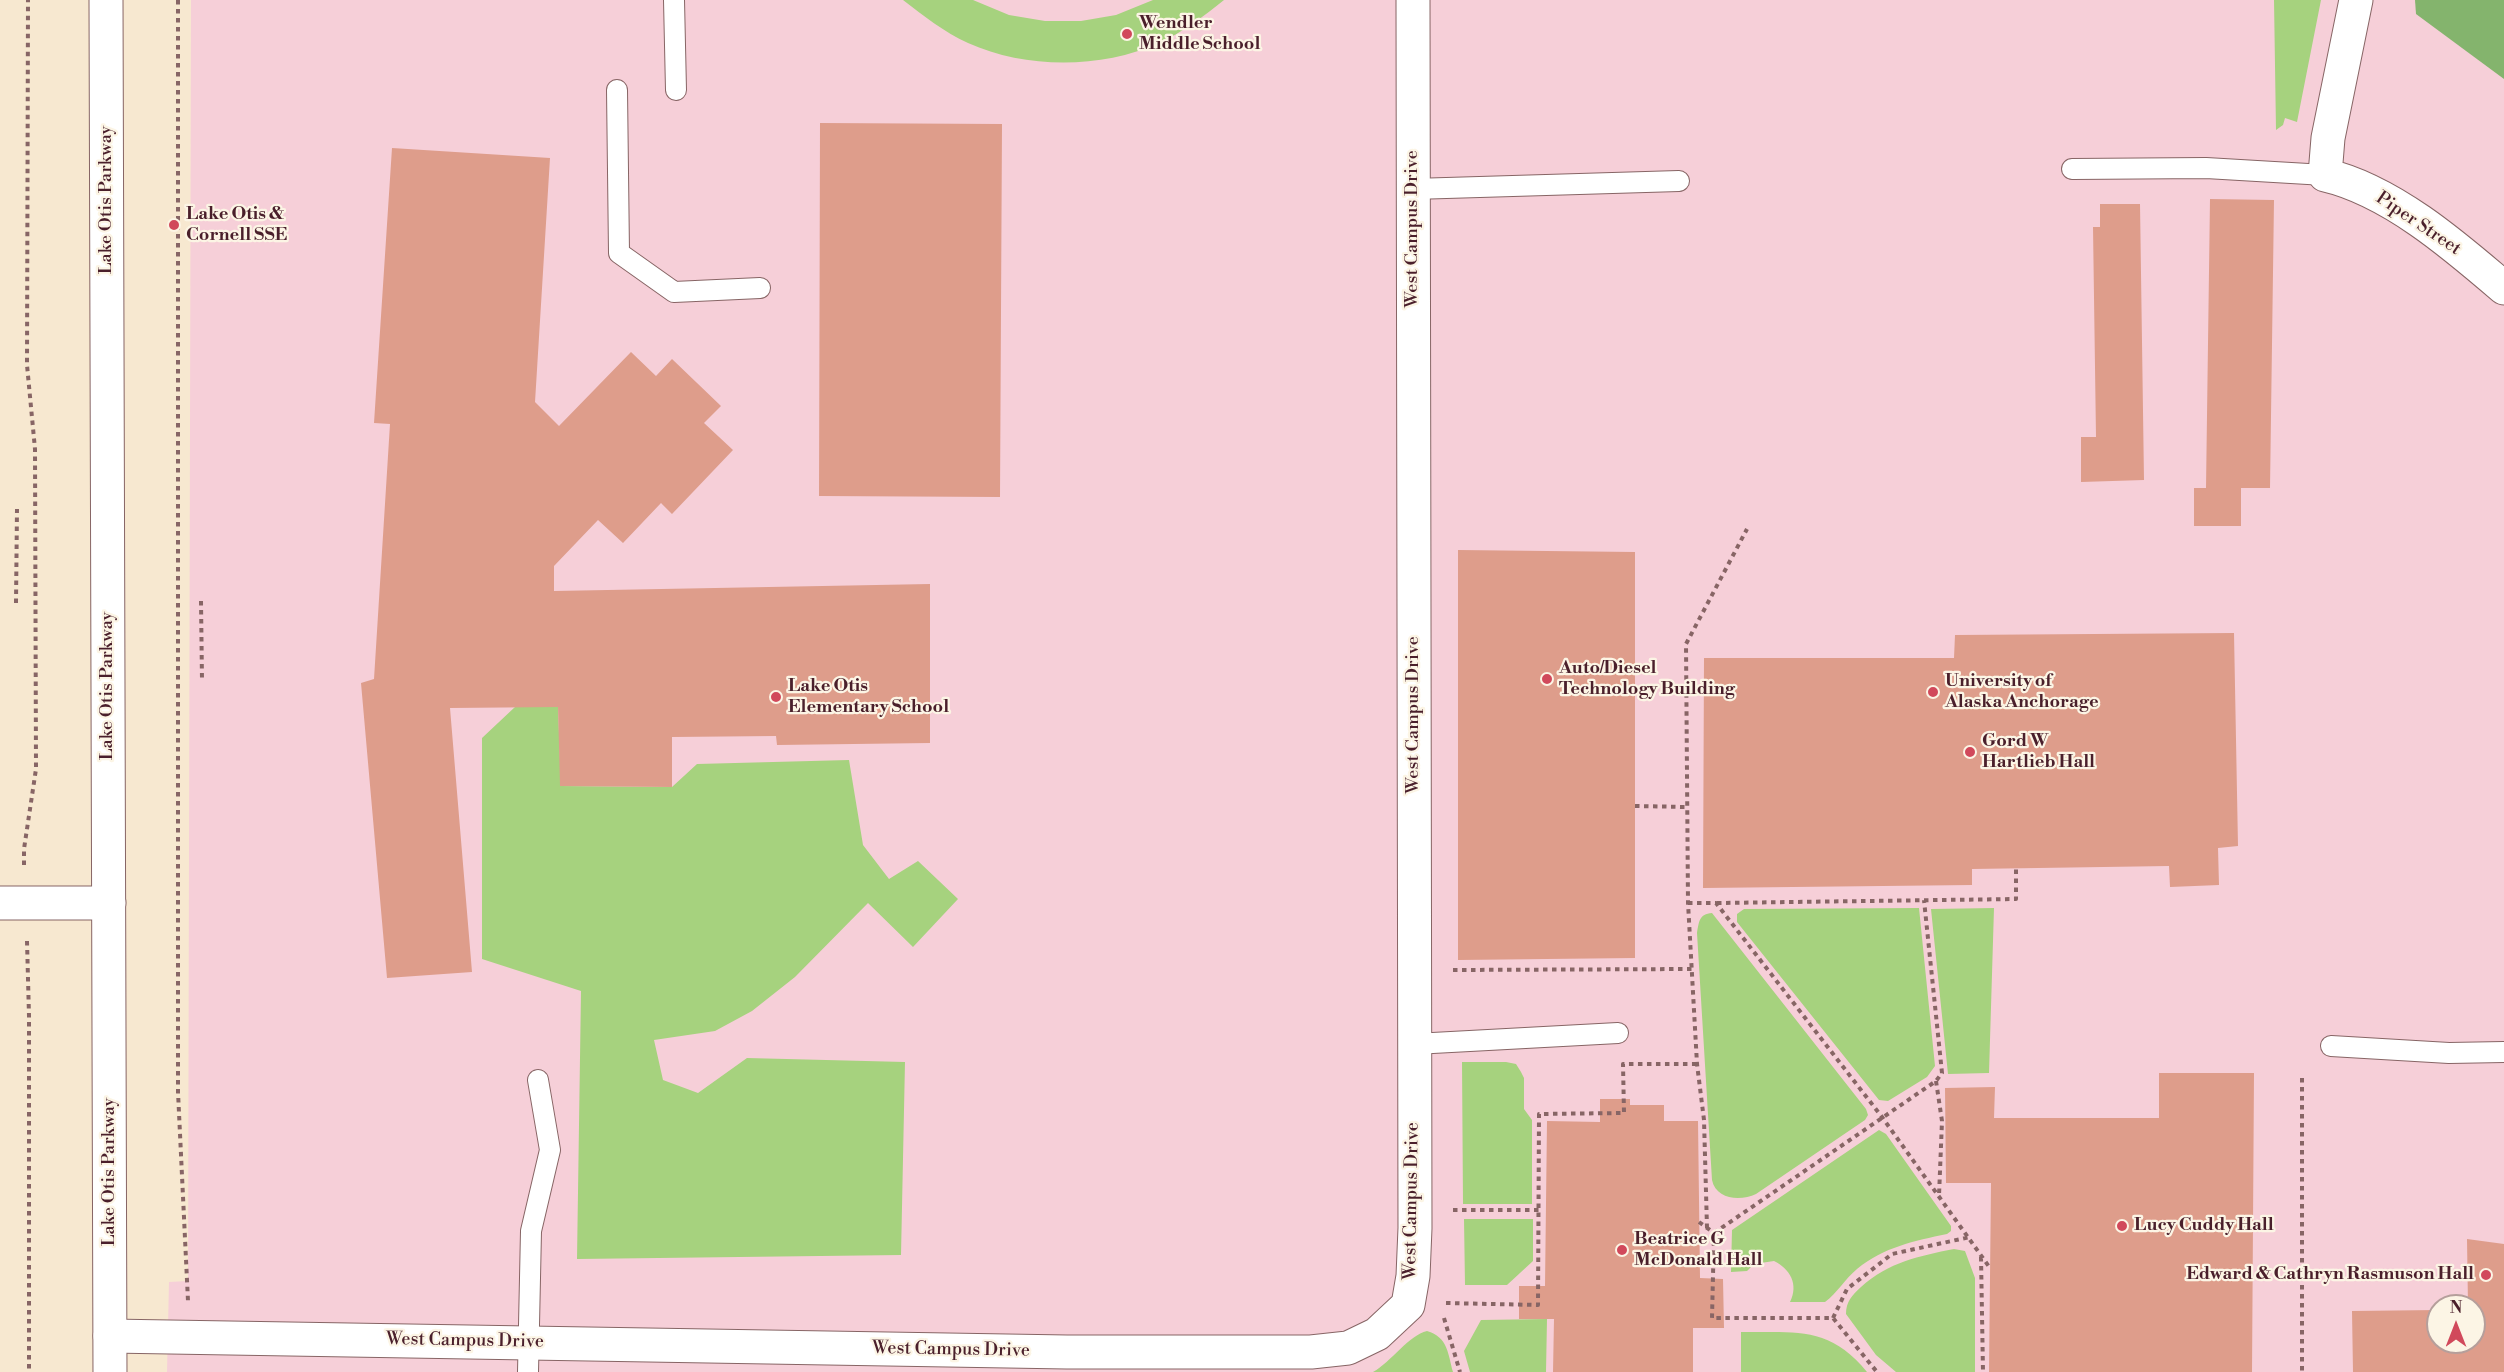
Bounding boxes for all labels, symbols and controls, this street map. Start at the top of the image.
place label: Wendler Middle School [1139,13,1260,56]
marker: Wendler Middle School [1120,27,1134,41]
street label: Lake Otis Parkway [96,126,118,274]
street label: West Campus Drive [1402,150,1424,308]
street label: Piper Street [2371,188,2465,260]
place label: Lake Otis & Cornell SSE [186,204,287,246]
marker: Lake Otis & Cornell SSE [167,218,181,232]
street label: Lake Otis Parkway [97,612,119,760]
street label: West Campus Drive [1403,636,1425,794]
place label: Auto/Diesel Technology Building [1559,658,1735,700]
place label: University of Alaska Anchorage [1945,671,2099,714]
marker: Auto/Diesel Technology Building [1540,672,1554,686]
place label: Lake Otis Elementary School [788,676,949,718]
marker: University of Alaska Anchorage [1926,685,1940,699]
marker: Lake Otis Elementary School [769,690,783,704]
place label: Gord W Hartlieb Hall [1982,731,2095,774]
marker: Gord W Hartlieb Hall [1963,745,1977,759]
street label: Lake Otis Parkway [99,1098,121,1246]
street label: West Campus Drive [1400,1122,1424,1280]
place label: Lucy Cuddy Hall [2134,1215,2274,1237]
marker: Lucy Cuddy Hall [2115,1219,2129,1233]
place label: Beatrice G McDonald Hall [1634,1229,1762,1272]
marker: Beatrice G McDonald Hall [1615,1243,1629,1257]
place label: Edward & Cathryn Rasmuson Hall [2186,1264,2474,1286]
marker: Edward & Cathryn Rasmuson Hall [2479,1268,2493,1282]
north arrow [2426,1294,2486,1354]
text: N [2450,1298,2462,1318]
street label: West Campus Drive [386,1329,544,1353]
street label: West Campus Drive [872,1338,1030,1362]

